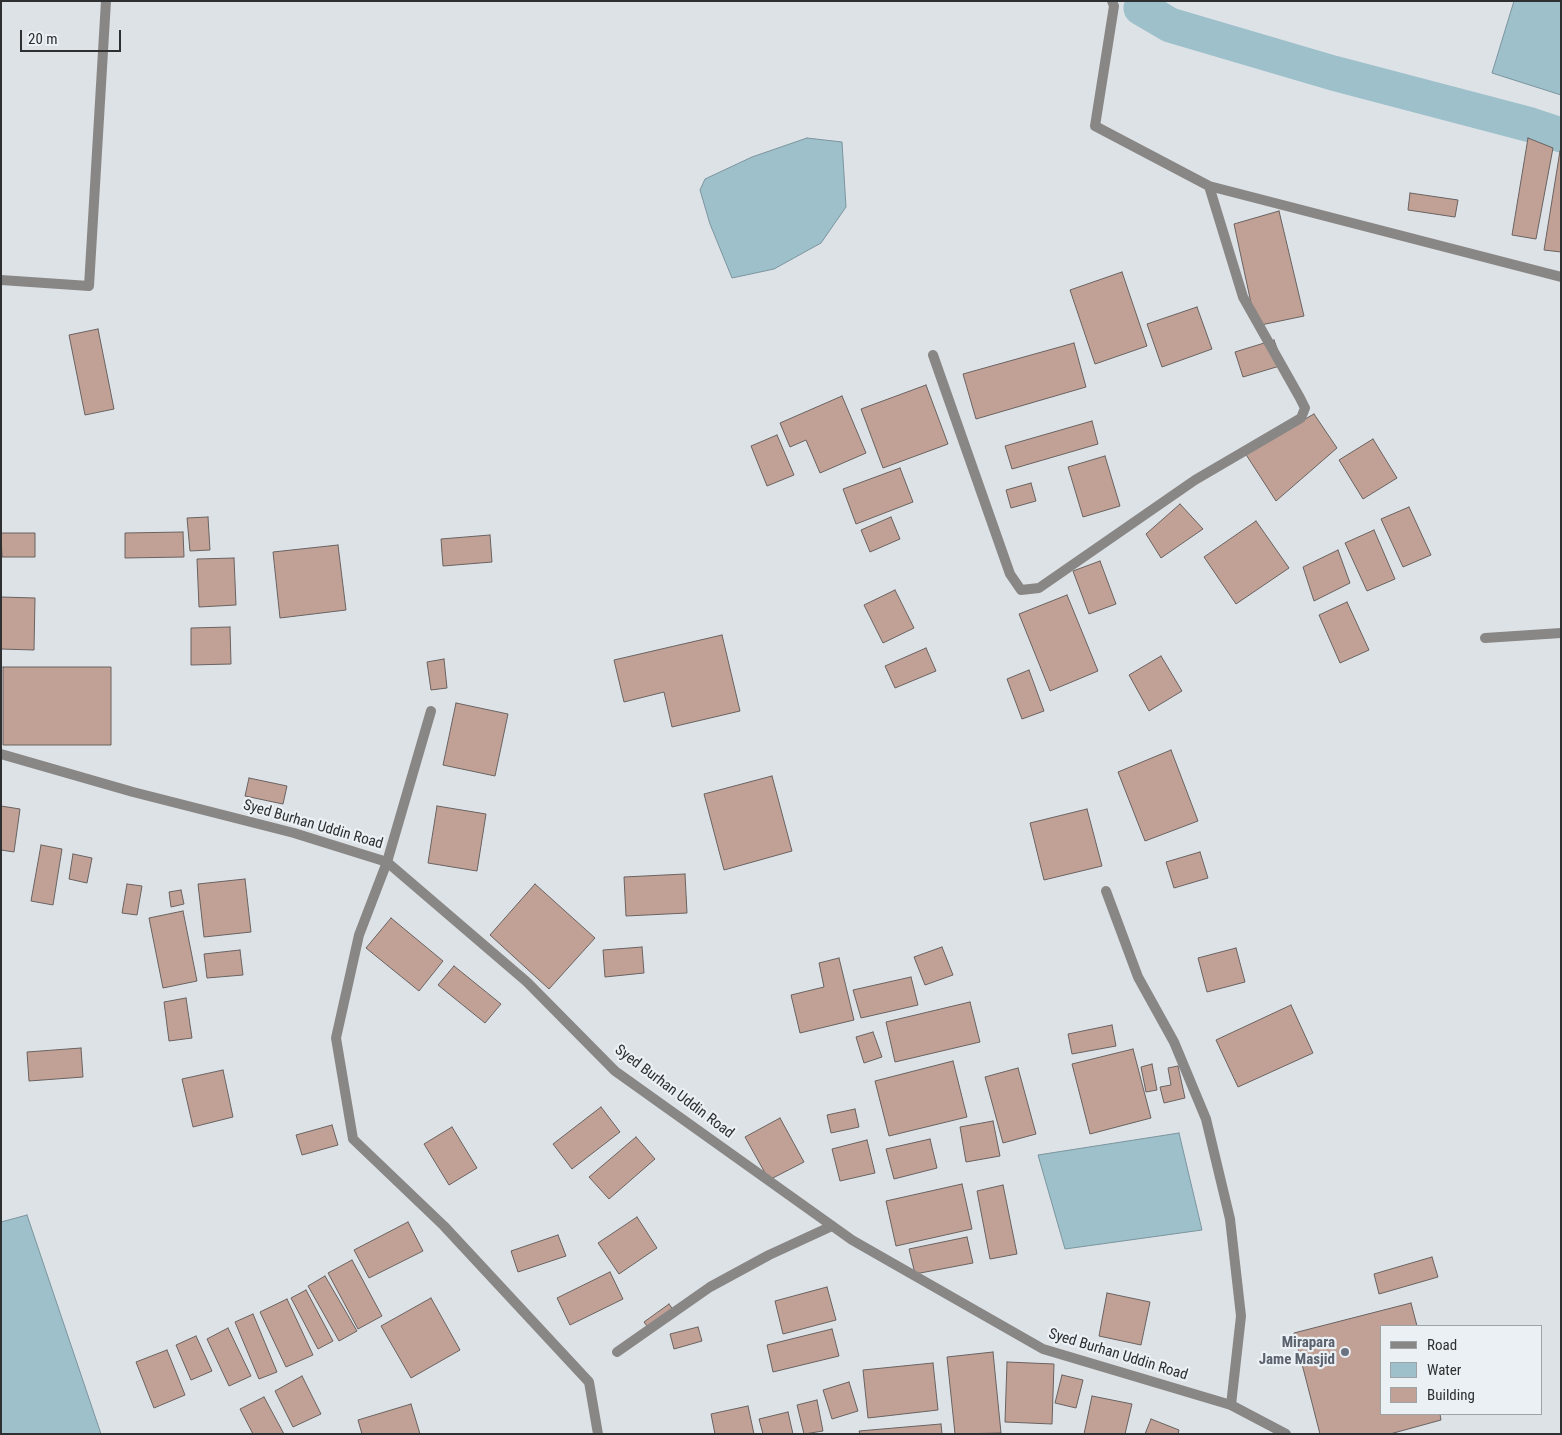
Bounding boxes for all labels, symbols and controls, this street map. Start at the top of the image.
scale bar [22,20,124,52]
text: 20 m [28,30,58,48]
street label: Syed Burhan Uddin Road [241,796,385,854]
street label: Syed Burhan Uddin Road [611,1041,737,1143]
street label: Syed Burhan Uddin Road [1046,1325,1190,1385]
legend [1380,1325,1542,1415]
place label: Mirapara Jame Masjid [1259,1334,1335,1369]
text: Road [1427,1336,1457,1354]
marker: Mirapara Jame Masjid [1339,1346,1351,1358]
text: Water [1427,1361,1461,1379]
text: Building [1427,1386,1475,1404]

